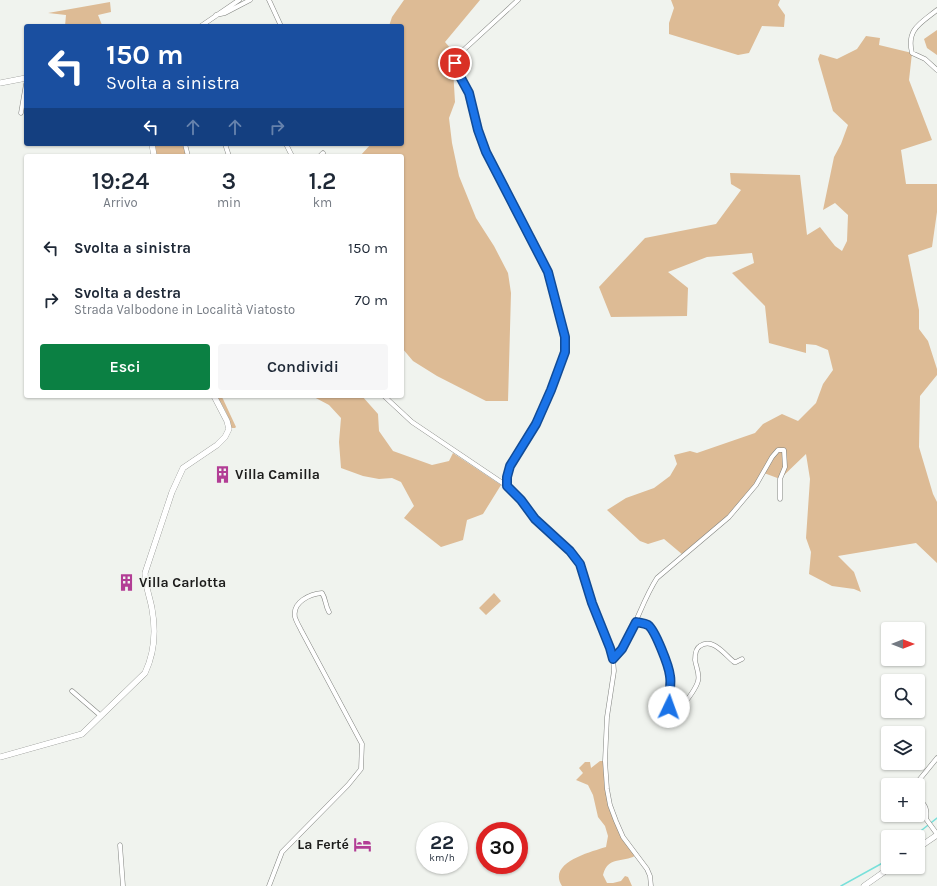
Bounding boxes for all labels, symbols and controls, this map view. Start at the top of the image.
text: 150 m [106,38,184,71]
icon: left [40,40,92,92]
pin [438,46,472,80]
icon: arrive [444,52,466,74]
text: Svolta a sinistra [106,72,240,94]
icon: left [140,116,162,138]
icon: ahead [182,116,204,138]
icon: ahead [224,116,246,138]
icon: right [266,116,288,138]
text: 19:24 [92,167,149,195]
text: 3 [222,167,236,195]
text: 1.2 [309,167,336,195]
text: Arrivo [103,195,138,210]
text: min [217,195,241,210]
text: km [313,195,332,210]
icon: left [40,237,62,259]
text: Svolta a sinistra [74,239,191,257]
text: 150 m [348,239,388,257]
text: Svolta a destra [74,284,181,302]
icon: right [40,289,62,311]
text: 70 m [354,291,388,309]
text: Strada Valbodone in Località Viatosto [74,302,295,317]
button: Esci [40,344,210,390]
button: Condividi [218,344,388,390]
building icon: Villa Camilla [212,464,232,484]
place label: Villa Camilla [235,466,320,483]
building icon: Villa Carlotta [116,572,136,592]
place label: Villa Carlotta [139,574,226,591]
north arrow [881,622,925,666]
map controls [881,622,925,874]
button: search [881,674,925,718]
position arrow [648,686,690,728]
button: layers [881,726,925,770]
button: + [881,778,925,822]
speed limit sign: 30 [476,822,528,874]
button: − [881,830,925,874]
text: 22 [430,831,454,854]
hotel icon: La Ferté [352,834,372,854]
place label: La Ferté [297,836,349,853]
text: km/h [429,852,455,864]

